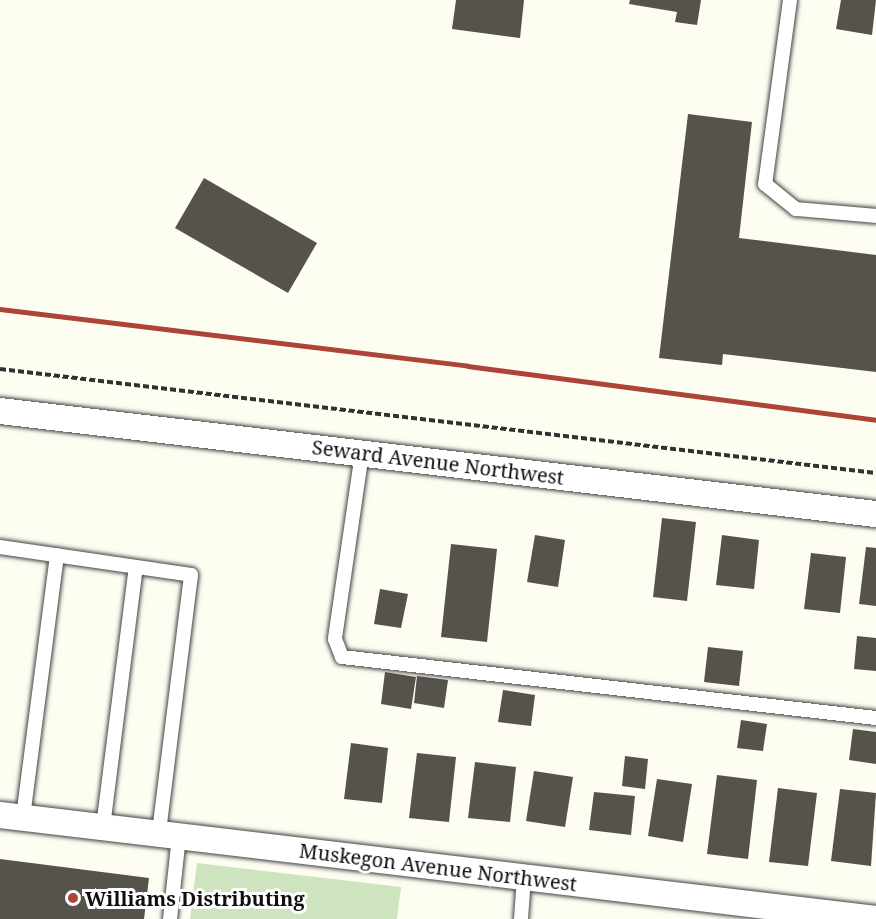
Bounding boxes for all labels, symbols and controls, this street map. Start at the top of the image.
street label: Seward Avenue Northwest [311,435,565,489]
street label: Muskegon Avenue Northwest [298,838,578,896]
place label: Williams Distributing [85,886,305,910]
marker: Williams Distributing [66,891,80,905]

